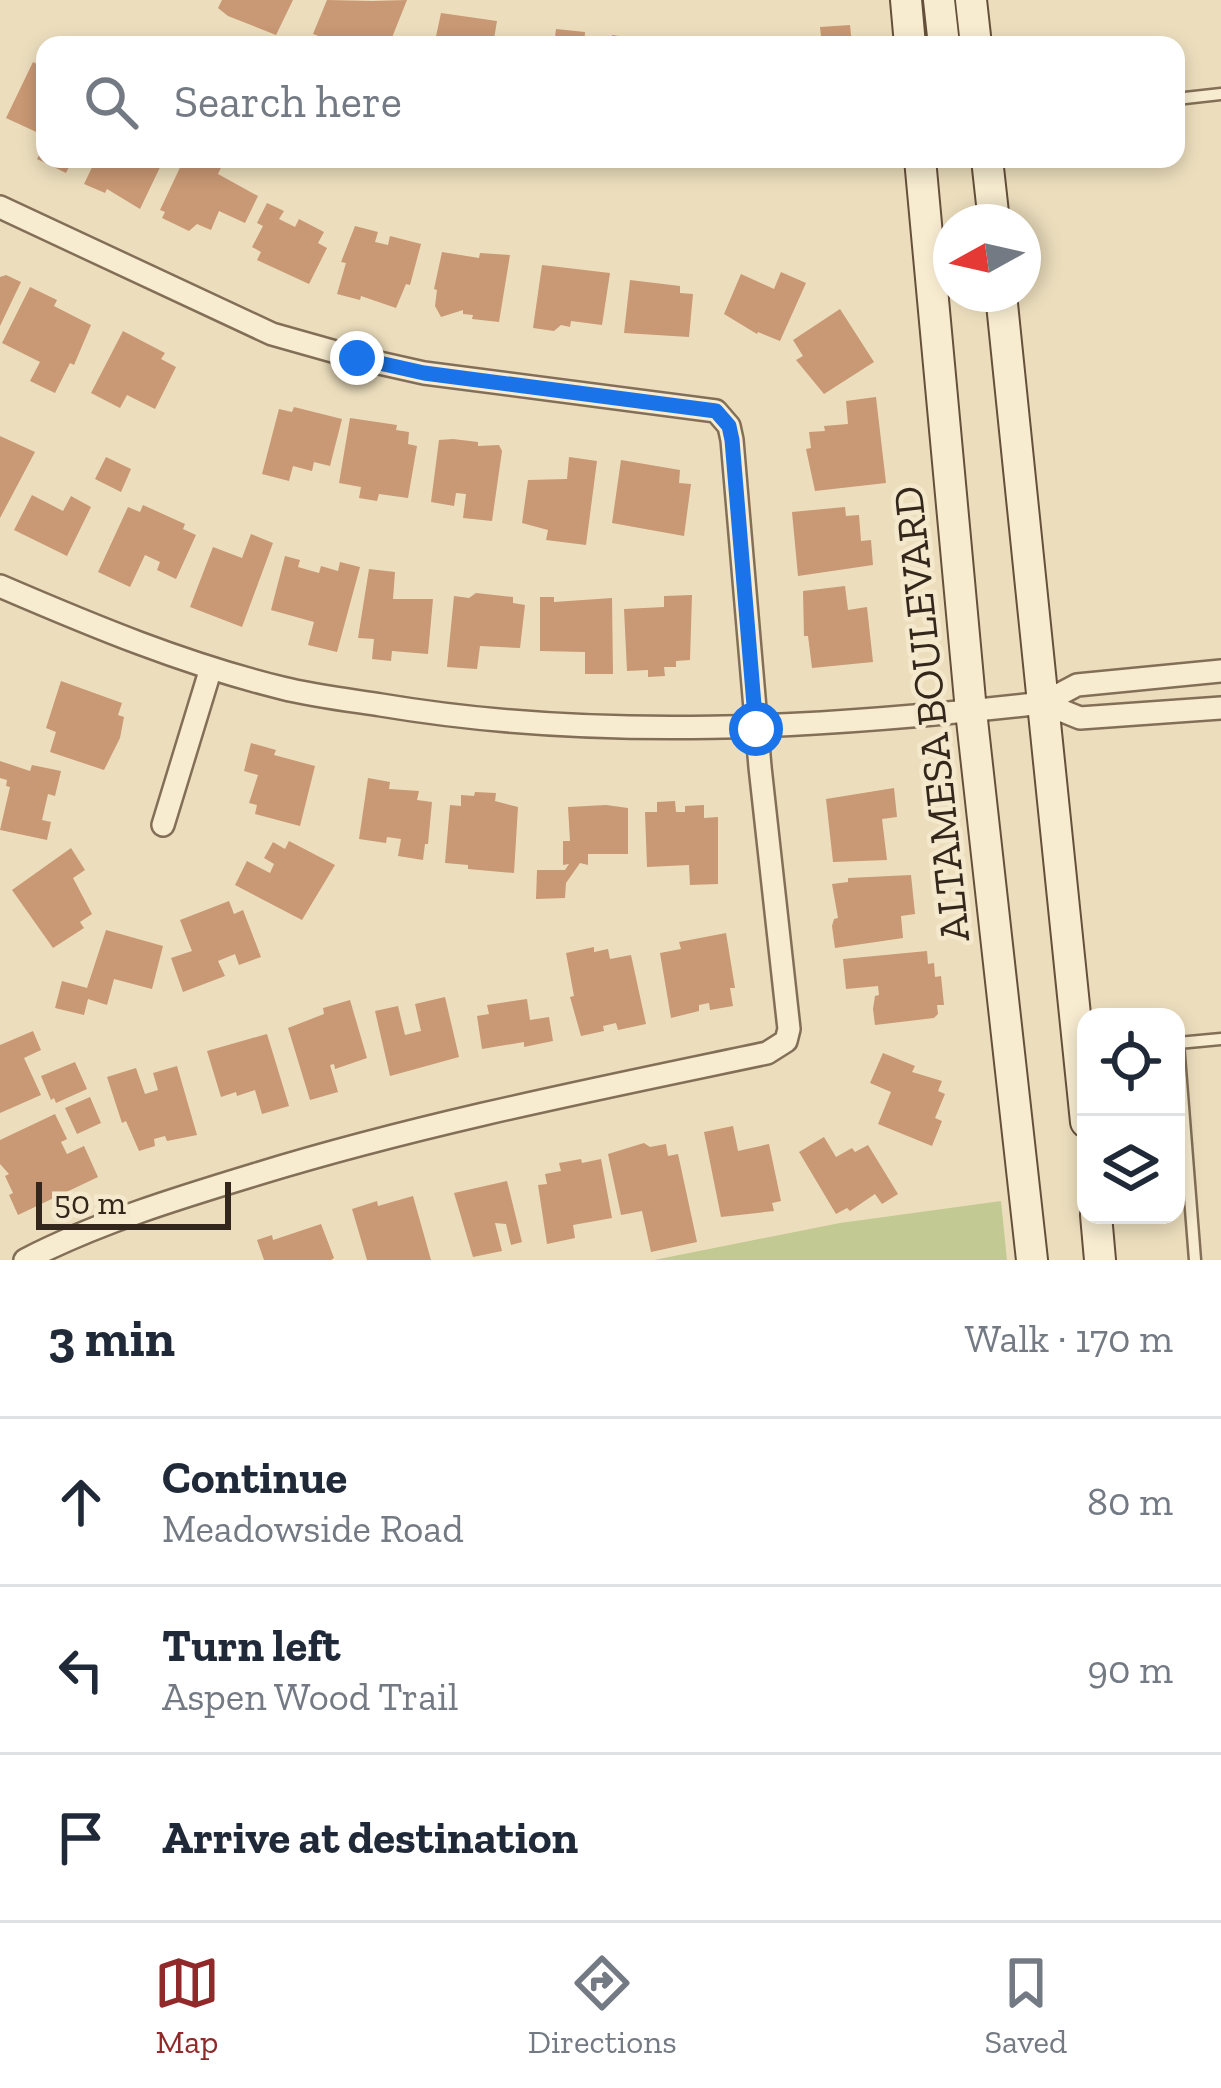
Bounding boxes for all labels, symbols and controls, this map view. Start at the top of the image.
search box [36,36,1185,168]
icon: search [78,69,144,135]
text: Search here [174,75,402,129]
north arrow [933,204,1041,312]
route end [330,331,384,385]
street label: ALTAMESA BOULEVARD [882,484,980,944]
route start [729,702,783,756]
map controls [1077,1008,1185,1224]
button: locate [1077,1008,1185,1116]
button: layers [1077,1116,1185,1224]
scale bar [36,1176,231,1229]
text: 50 m [54,1183,126,1222]
text: 3 min [48,1308,175,1369]
text: Walk · 170 m [965,1315,1173,1362]
text: Continue [162,1451,347,1505]
icon: ahead [48,1469,114,1535]
text: 80 m [1087,1478,1173,1525]
text: Meadowside Road [162,1505,464,1552]
text: Turn left [162,1619,340,1673]
icon: left [48,1637,114,1703]
text: 90 m [1087,1646,1173,1693]
text: Aspen Wood Trail [162,1673,458,1720]
icon: arrive [48,1805,114,1871]
text: Arrive at destination [162,1811,578,1865]
tab: Map [154,1950,220,2061]
tab: Directions [528,1950,677,2061]
tab: Saved [984,1950,1067,2061]

